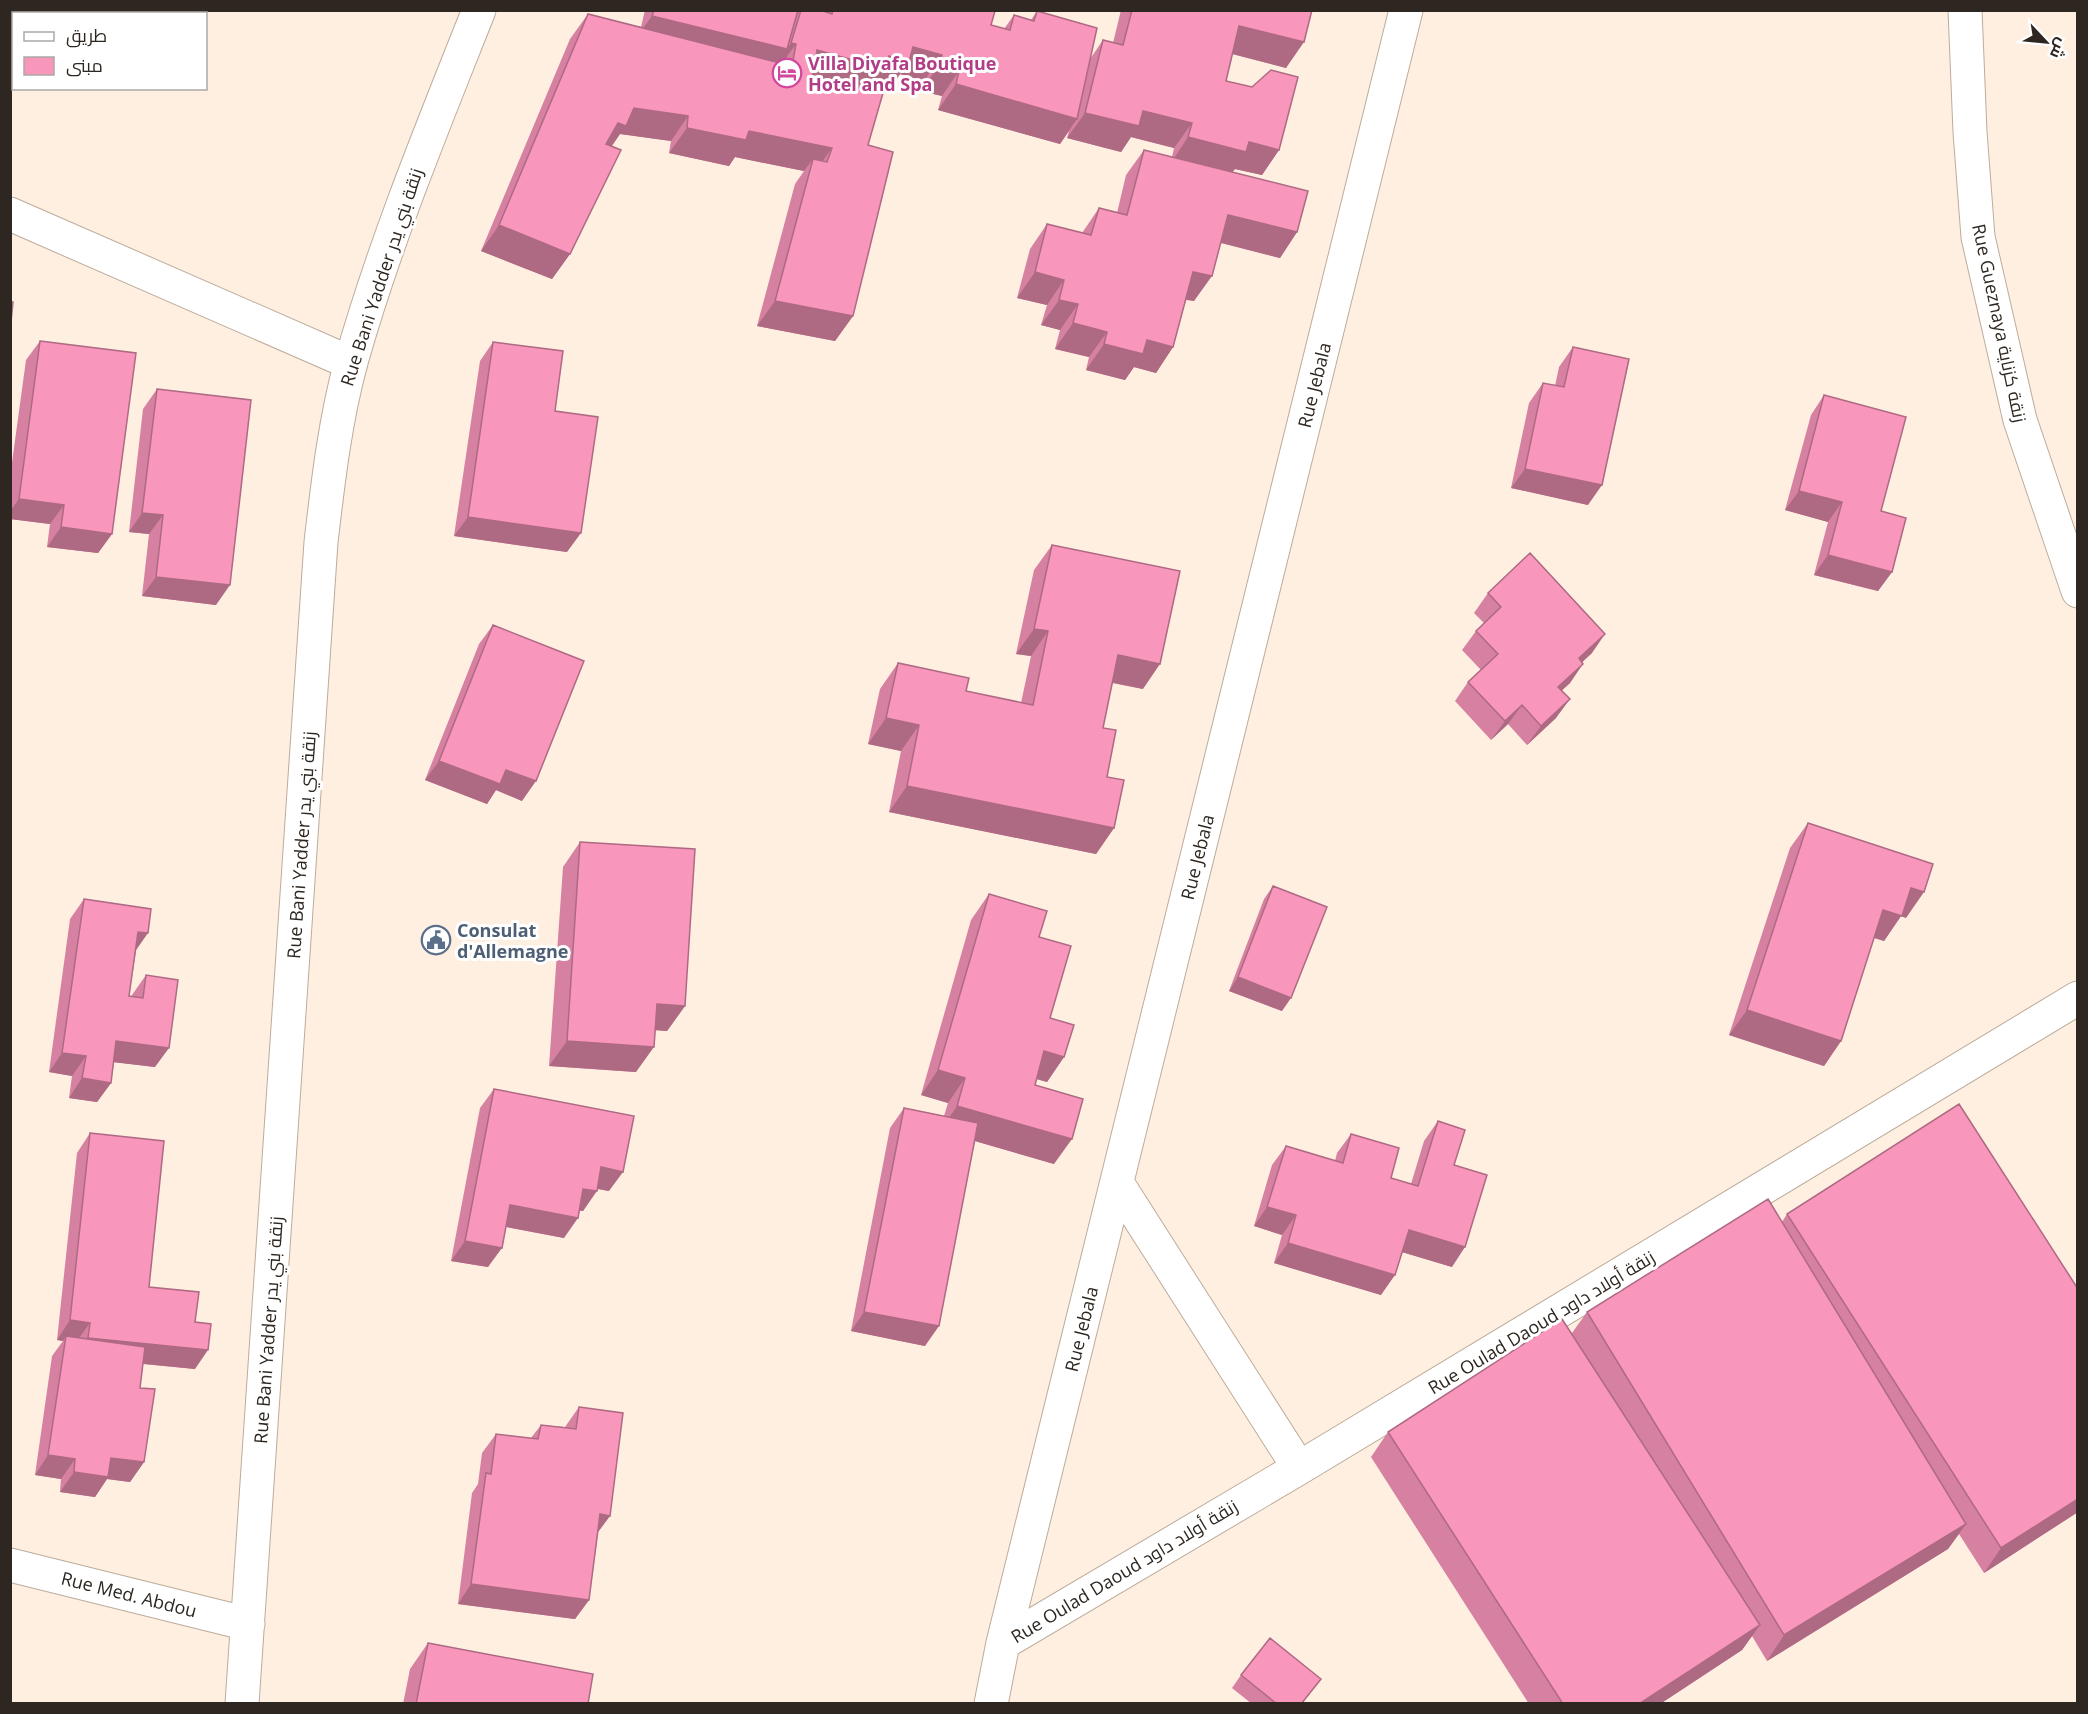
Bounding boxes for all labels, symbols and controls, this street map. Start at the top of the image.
legend [12,12,207,90]
north arrow [2016,12,2076,72]
text: طريق [66,23,107,48]
text: ش [2045,35,2074,63]
place label: Villa Diyafa Boutique Hotel and Spa [808,51,996,96]
text: مبنى [66,53,103,77]
hotel icon: Villa Diyafa Boutique Hotel and Spa [771,57,803,89]
street label: Rue Bani Yadder زنقة بني يدر [334,165,430,390]
street label: Rue Gueznaya زنقة كزناية [1967,221,2033,425]
street label: Rue Jebala [1292,340,1336,430]
street label: Rue Bani Yadder زنقة بني يدر [281,731,324,960]
street label: Rue Jebala [1175,812,1219,902]
place label: Consulat d'Allemagne [457,918,568,963]
public building icon: Consulat d'Allemagne [420,924,452,956]
street label: Rue Bani Yadder زنقة بني يدر [248,1216,291,1445]
street label: Rue Oulad Daoud زنقة أولاد داود [1423,1245,1659,1399]
street label: Rue Jebala [1059,1284,1103,1374]
street label: Rue Oulad Daoud زنقة أولاد داود [1006,1494,1242,1648]
street label: Rue Med. Abdou [59,1566,199,1622]

